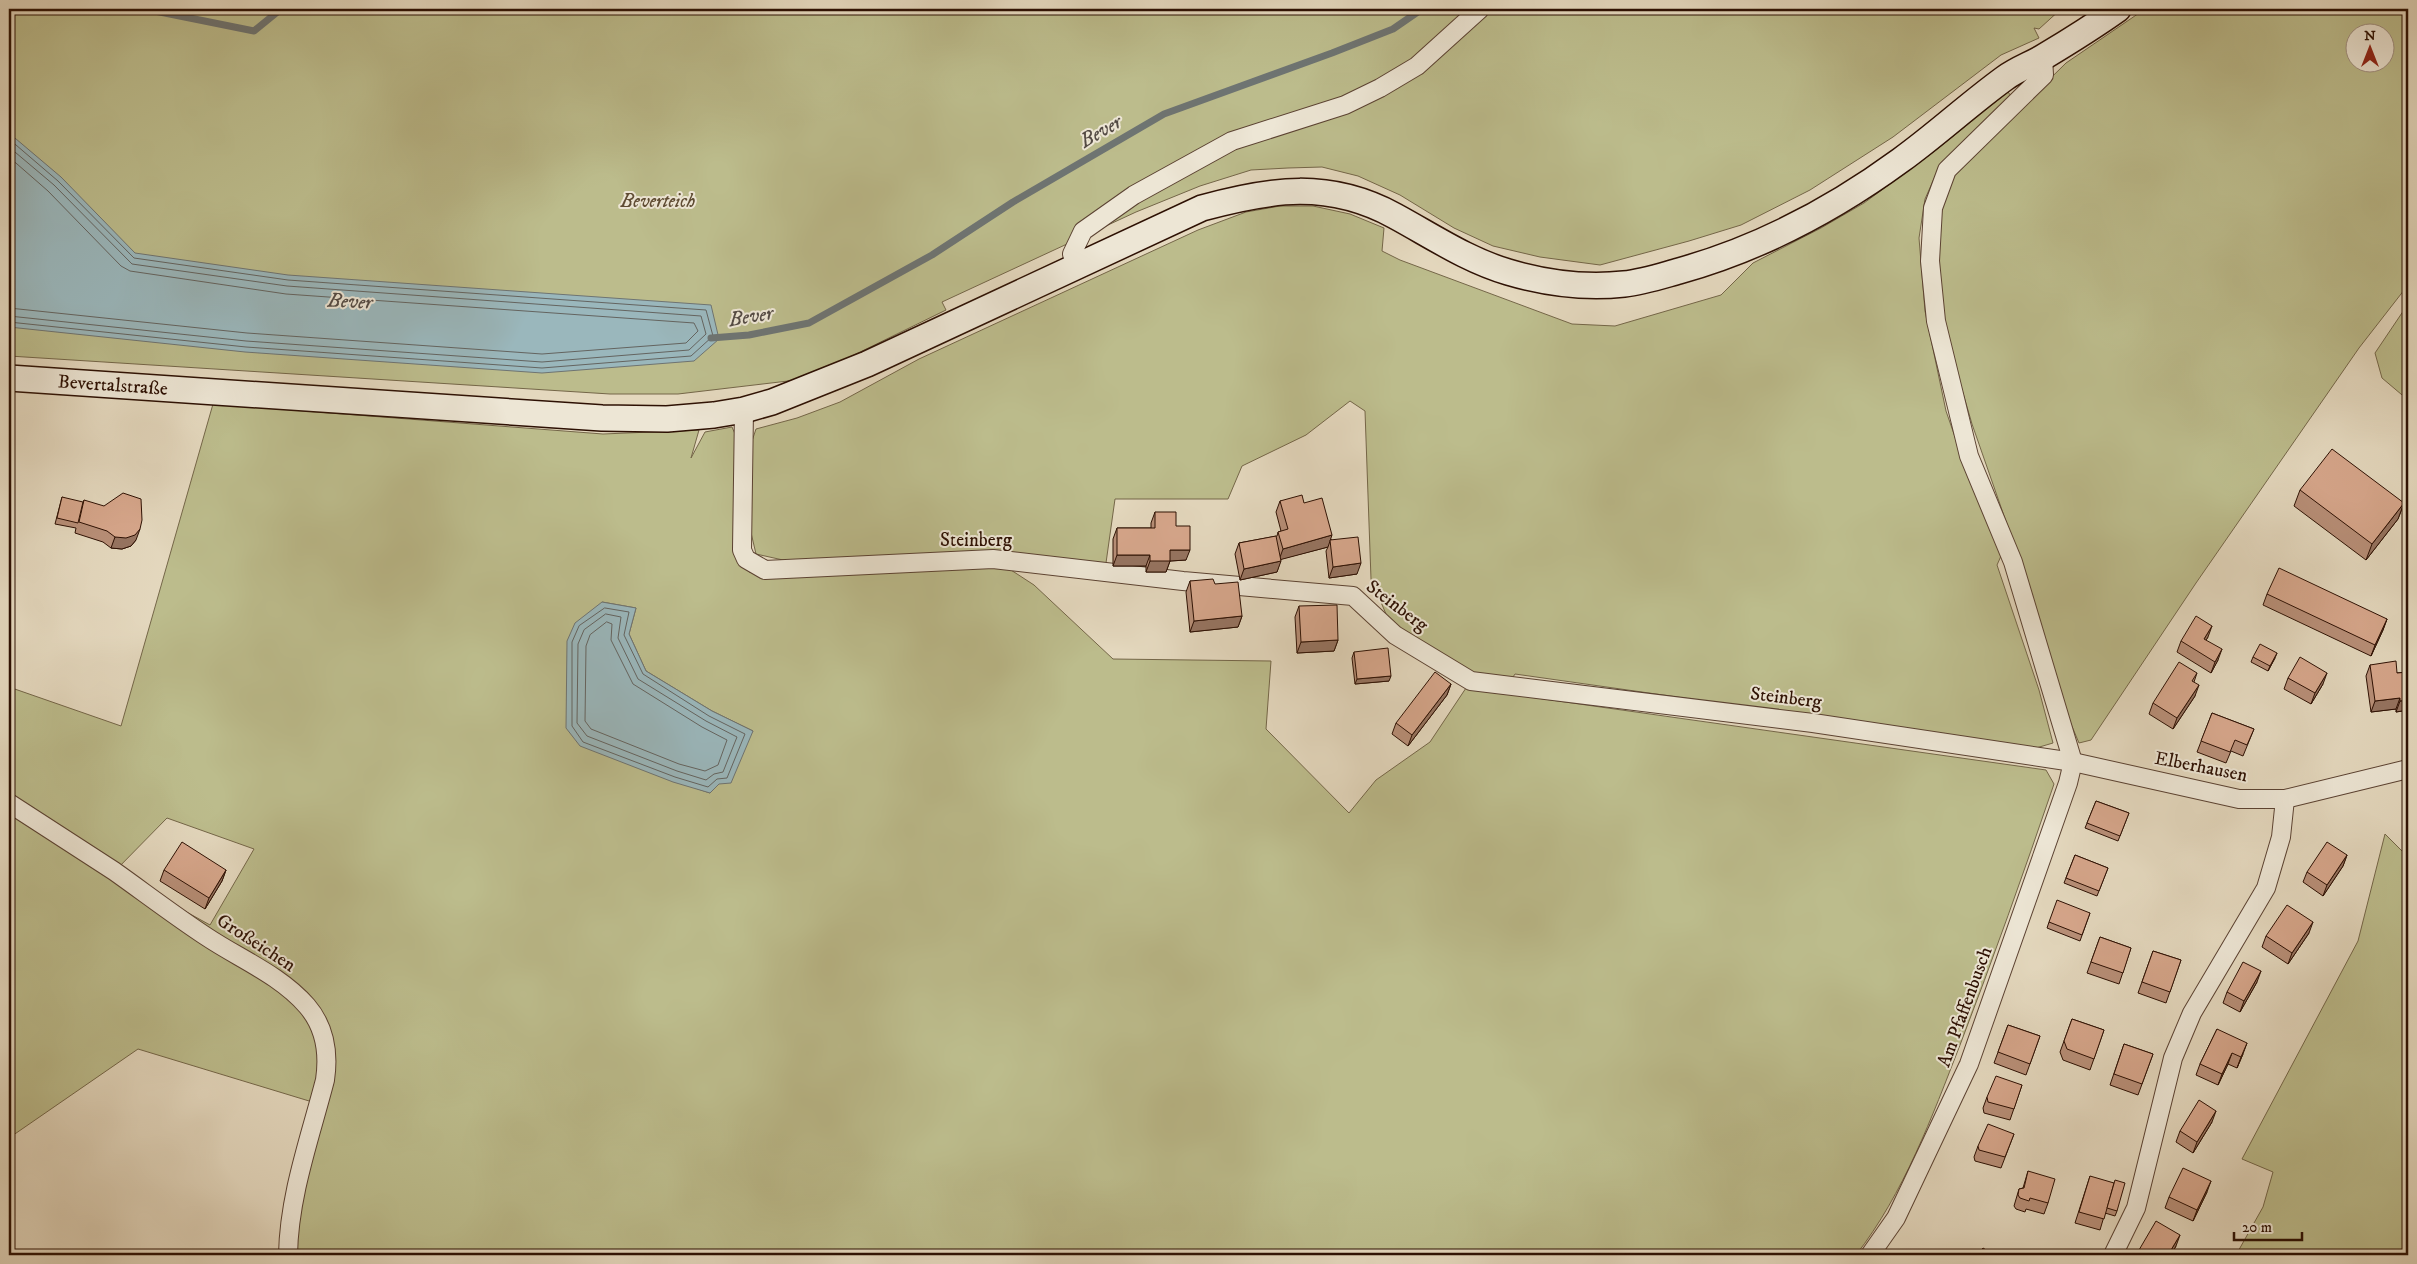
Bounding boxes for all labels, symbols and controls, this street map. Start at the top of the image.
north arrow [2344,22,2394,72]
text: N [2364,27,2376,45]
water label: Bever [1075,109,1128,154]
park label: Beverteich [620,190,696,213]
water label: Bever [326,288,375,316]
water label: Bever [726,301,777,333]
street label: Bevertalstraße [57,370,169,400]
street label: Steinberg [940,529,1013,552]
street label: Steinberg [1361,575,1433,637]
street label: Steinberg [1749,682,1824,714]
street label: Elberhausen [2153,747,2250,787]
street label: Großeichen [212,909,300,977]
street label: Am Pfaffenbusch [1933,944,1997,1070]
scale bar [2234,1209,2302,1241]
text: 20 m [2242,1218,2272,1237]

